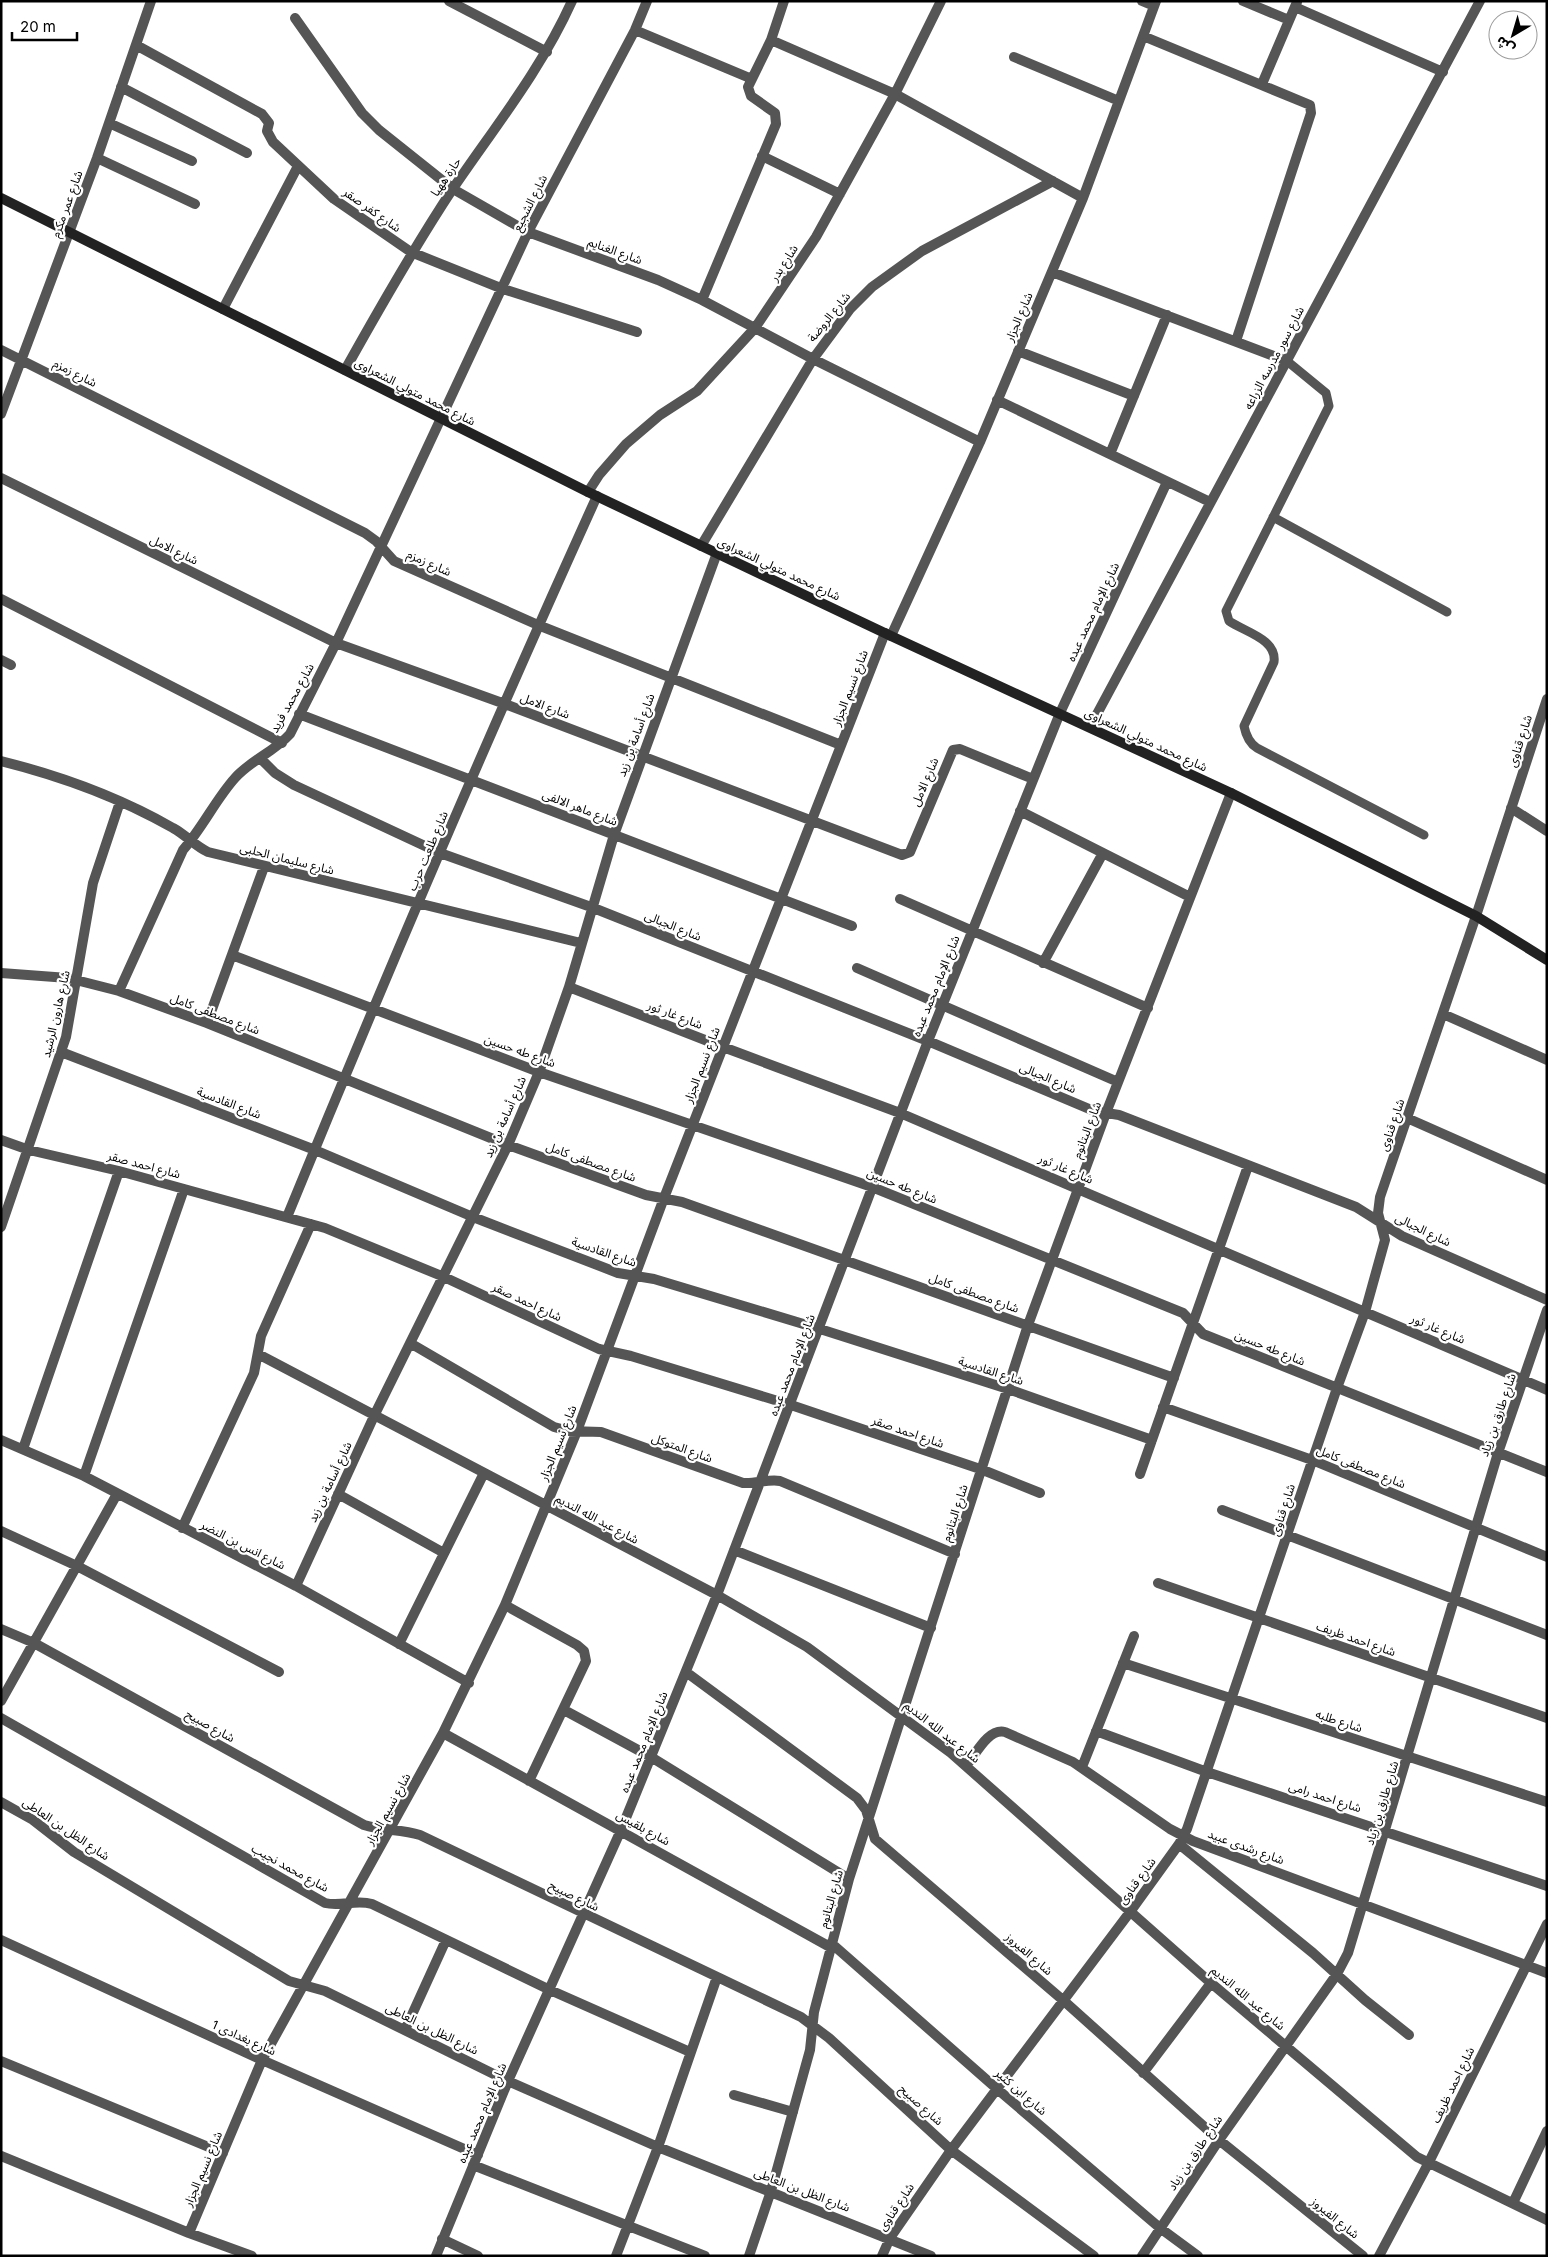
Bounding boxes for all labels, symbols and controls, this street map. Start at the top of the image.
scale bar [12,10,78,42]
north arrow [1488,10,1538,60]
text: 20 m [20,17,56,36]
text: ش [1492,33,1517,58]
street label: حارة ههيا [427,154,464,199]
street label: شارع عمر مكرم [47,168,87,240]
street label: شارع الشجيع [509,172,552,234]
street label: شارع كفر صقر [338,184,404,237]
street label: شارع الغنايم [585,234,644,269]
street label: شارع بدر [766,242,803,286]
street label: شارع الروضة [804,289,855,346]
street label: شارع الجزار [1001,290,1037,345]
street label: شارع سور مدرسه الزراعه [1240,304,1309,413]
street label: شارع زمزم [50,355,100,392]
street label: شارع محمد متولي الشعراوى [351,355,478,431]
street label: شارع الامل [147,531,201,569]
street label: شارع محمد متولي الشعراوى [714,534,843,606]
street label: شارع زمزم [404,546,454,581]
street label: شارع الإمام محمد عبده [1063,560,1124,665]
street label: شارع نسيم الجزار [828,648,873,730]
street label: شارع محمد فريد [266,660,319,736]
street label: شارع الامل [518,689,572,724]
street label: شارع أسامة بن زيد [614,691,659,779]
street label: شارع محمد متولي الشعراوى [1081,705,1210,777]
street label: شارع قناوى [1504,713,1537,770]
street label: شارع الامل [908,755,943,809]
street label: شارع ماهر الالفى [540,786,620,831]
street label: شارع طلعت حرب [404,809,453,894]
street label: شارع سليمان الحلبى [238,840,336,879]
street label: شارع الجبالى [642,907,704,946]
street label: شارع الإمام محمد عبده [908,933,965,1039]
street label: شارع هارون الرشيد [38,969,75,1059]
street label: شارع مصطفى كامل [168,990,262,1039]
street label: شارع غار ثور [644,997,705,1034]
street label: شارع نسيم الجزار [680,1025,725,1107]
street label: شارع طه حسين [482,1031,558,1072]
street label: شارع الجبالى [1017,1059,1079,1098]
street label: شارع أسامة بن زيد [480,1074,531,1161]
street label: شارع القادسية [194,1083,263,1124]
street label: شارع قناوى [1376,1097,1409,1154]
street label: شارع البتانوم [1069,1099,1106,1161]
street label: شارع مصطفى كامل [543,1138,638,1187]
street label: شارع احمد صقر [105,1147,182,1183]
street label: شارع غار ثور [1035,1150,1096,1189]
street label: شارع طه حسين [864,1165,940,1208]
street label: شارع الجبالى [1392,1210,1453,1251]
street label: شارع القادسية [569,1233,639,1272]
street label: شارع مصطفى كامل [926,1269,1021,1318]
street label: شارع احمد صقر [488,1278,564,1326]
street label: شارع غار ثور [1407,1310,1468,1349]
street label: شارع الإمام محمد عبده [765,1312,820,1418]
street label: شارع طه حسين [1232,1327,1308,1370]
street label: شارع القادسية [956,1353,1026,1390]
street label: شارع طارق بن زياد [1476,1371,1521,1459]
street label: شارع نسيم الجزار [535,1403,581,1484]
street label: شارع احمد صقر [869,1412,946,1453]
street label: شارع المتوكل [649,1430,715,1467]
street label: شارع أسامة بن زيد [304,1439,357,1525]
street label: شارع مصطفى كامل [1314,1442,1408,1493]
street label: شارع البتانوم [938,1482,973,1544]
street label: شارع قناوى [1267,1482,1300,1539]
street label: شارع عبد الله النديم [552,1490,641,1549]
street label: شارع انس بن النضر [197,1516,288,1574]
street label: شارع احمد ظريف [1314,1618,1398,1661]
street label: شارع الإمام محمد عبده [616,1689,673,1795]
street label: شارع عبد الله النديم [900,1697,983,1767]
street label: شارع صبيح [182,1706,237,1747]
street label: شارع طلبه [1313,1706,1365,1737]
street label: شارع طارق بن زياد [1362,1759,1403,1847]
street label: شارع نسيم الجزار [361,1770,415,1849]
street label: شارع احمد رامى [1286,1778,1363,1817]
street label: شارع الظل بن العاطى [19,1794,113,1865]
street label: شارع بلقيس [613,1807,673,1850]
street label: شارع رشدى عبيد [1205,1826,1286,1869]
street label: شارع محمد نجيب [248,1840,331,1897]
street label: شارع قناوى [1115,1854,1160,1908]
street label: شارع البتانوم [815,1868,848,1930]
street label: شارع صبيح [546,1877,602,1916]
street label: شارع الفيروز [1001,1928,1056,1980]
street label: شارع عبد الله النديم [1207,1962,1288,2035]
street label: شارع الظل بن العاطى [382,2000,481,2059]
street label: شارع بغدادى 1 [209,2017,279,2060]
street label: شارع احمد ظريف [1428,2044,1479,2126]
street label: شارع الإمام محمد عبده [454,2060,511,2166]
street label: شارع ابن كثير [990,2064,1050,2120]
street label: شارع صبيح [895,2081,946,2130]
street label: شارع طارق بن زياد [1164,2112,1227,2194]
street label: شارع نسيم الجزار [180,2129,227,2210]
street label: شارع الظل بن العاطى [751,2164,852,2217]
street label: شارع قناوى [874,2180,919,2235]
street label: شارع الفيروز [1306,2193,1362,2243]

